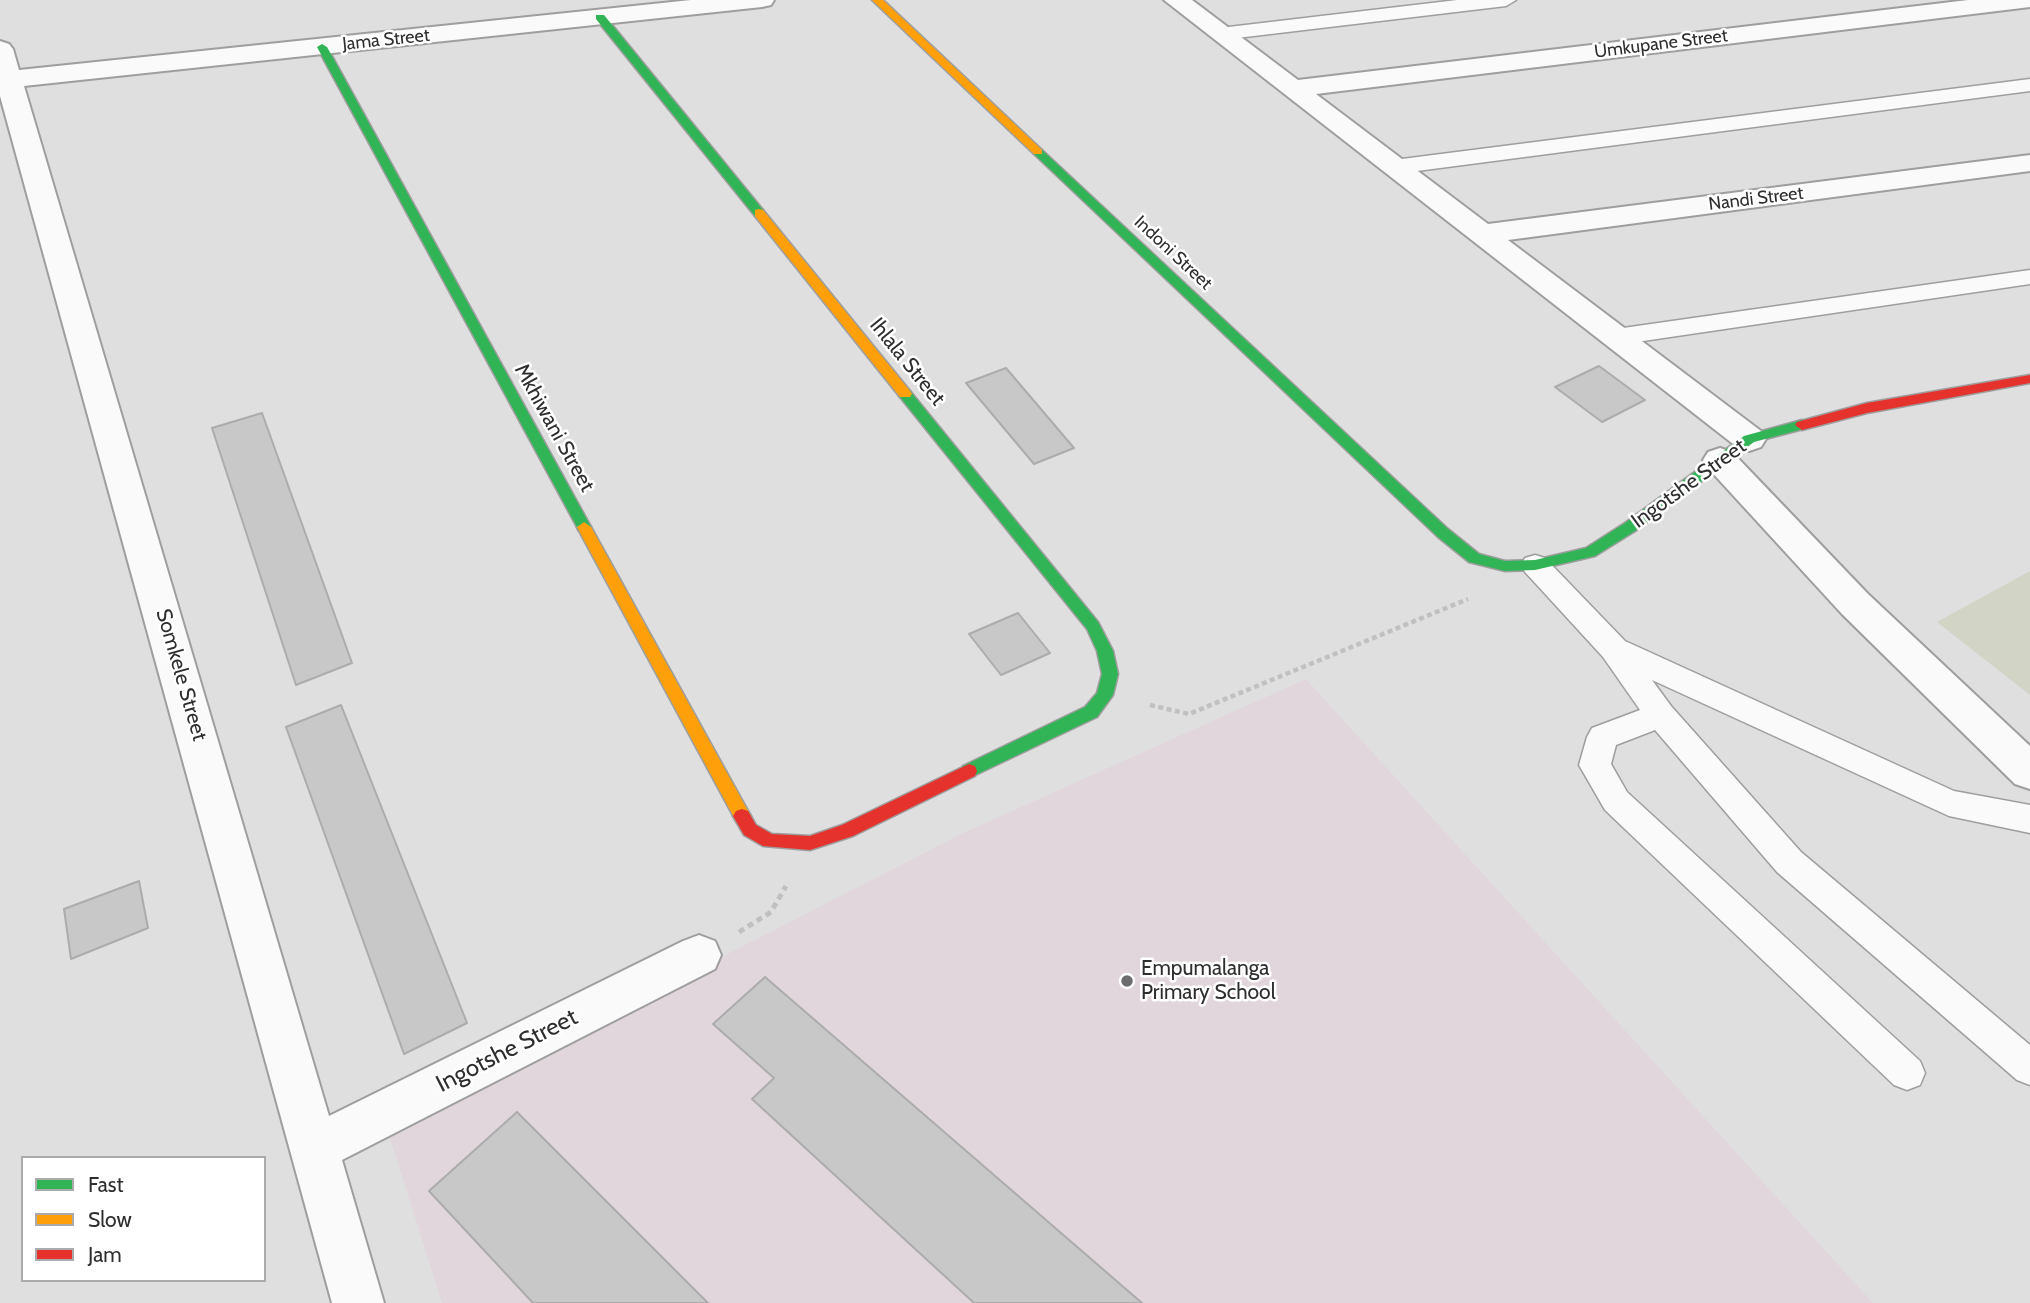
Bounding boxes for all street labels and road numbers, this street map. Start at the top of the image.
street label: Jama Street [341,25,431,55]
street label: Umkupane Street [1593,25,1729,63]
street label: Nandi Street [1707,182,1805,216]
street label: Indoni Street [1130,211,1216,295]
street label: Ihlala Street [864,313,950,411]
street label: Mkhiwani Street [509,360,599,496]
street label: Ingotshe Street [1627,434,1751,534]
street label: Somkele Street [150,606,212,744]
street label: Ingotshe Street [432,1003,582,1099]

